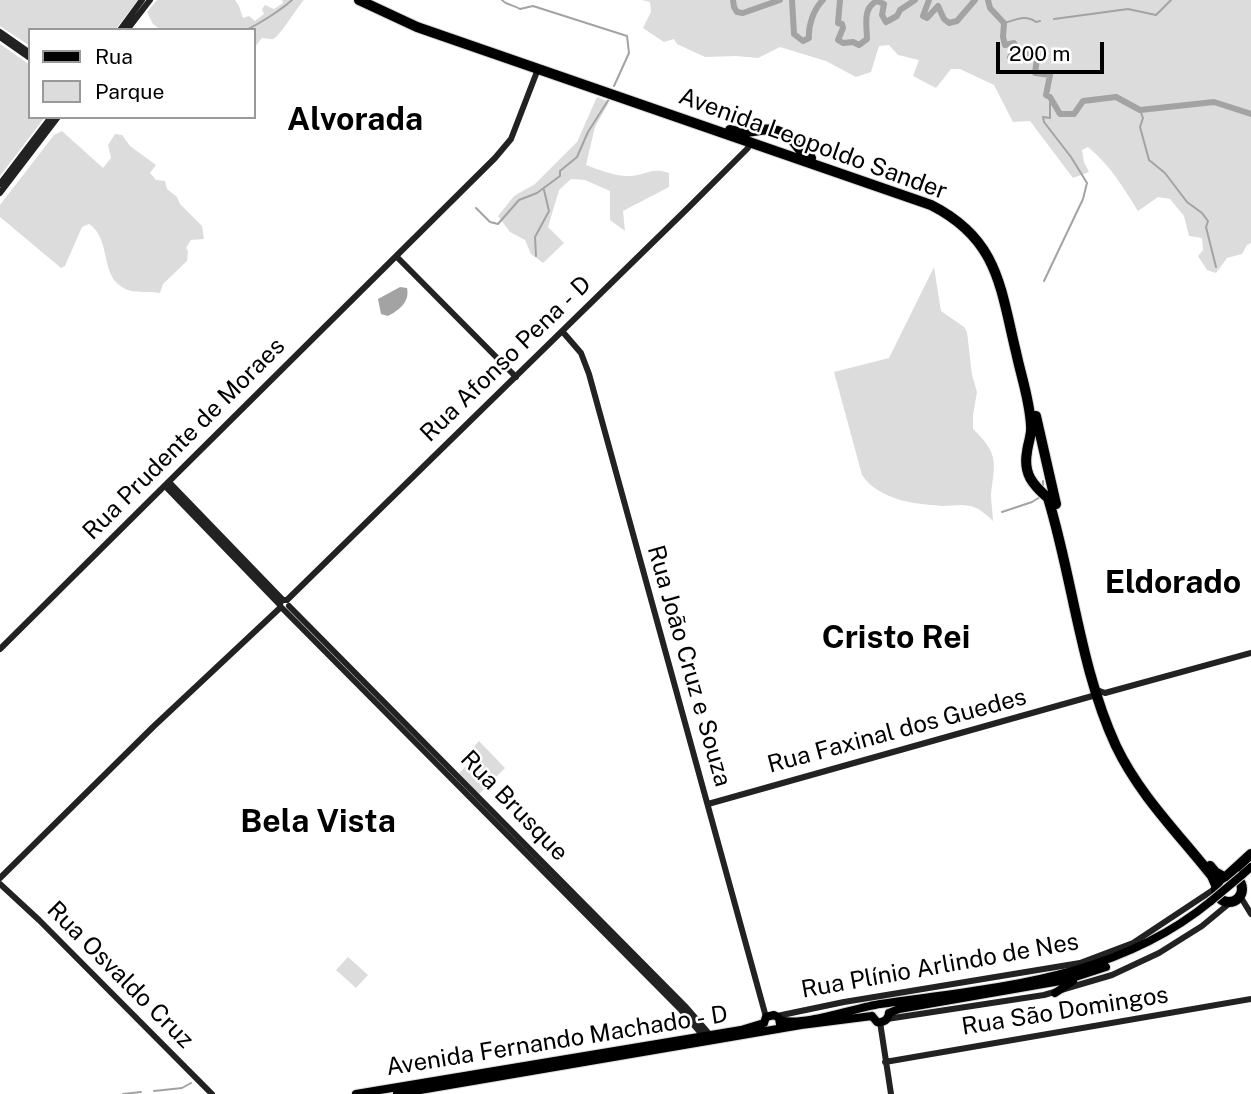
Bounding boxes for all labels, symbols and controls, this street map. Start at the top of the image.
legend [28,28,256,119]
scale bar [999,28,1108,72]
text: 200 m [1009,41,1070,66]
text: Rua [95,44,133,69]
text: Parque [95,79,164,104]
street label: Avenida Leopoldo Sander [675,82,951,206]
district label: Alvorada [287,101,423,139]
street label: Rua Afonso Pena - D [415,270,597,448]
street label: Rua Prudente de Moraes [77,332,291,546]
street label: Rua João Cruz e Souza [641,542,737,790]
district label: Eldorado [1105,564,1241,602]
district label: Cristo Rei [822,619,970,657]
street label: Rua Faxinal dos Guedes [764,683,1030,779]
street label: Rua Brusque [454,745,574,867]
district label: Bela Vista [240,803,396,841]
street label: Rua Osvaldo Cruz [41,896,199,1054]
street label: Rua Plínio Arlindo de Nes [799,927,1081,1005]
street label: Rua São Domingos [960,980,1170,1042]
street label: Avenida Fernando Machado - D [384,1000,730,1082]

